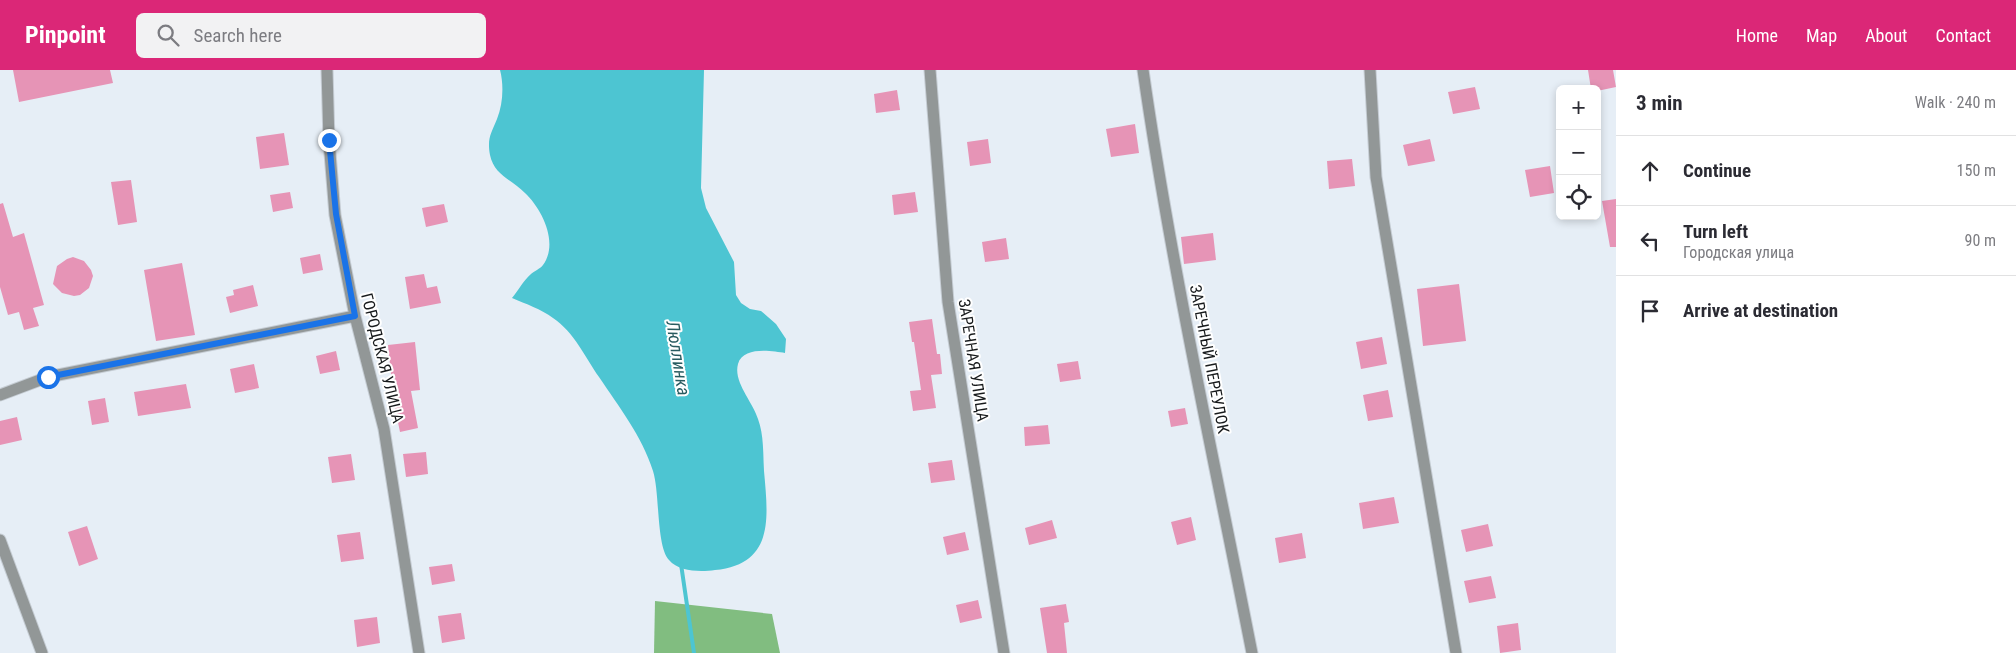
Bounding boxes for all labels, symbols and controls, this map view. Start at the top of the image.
search box [136,13,486,58]
text: Pinpoint [25,21,106,49]
icon: search [154,21,182,49]
text: Search here [194,24,282,47]
text: Home [1736,25,1778,46]
text: Map [1806,25,1837,46]
text: About [1865,25,1907,46]
text: Contact [1935,25,1991,46]
map controls [1556,85,1601,220]
button: + [1556,85,1601,130]
text: 3 min [1636,91,1683,115]
text: Walk · 240 m [1915,93,1996,112]
route end [318,129,341,152]
button: − [1556,130,1601,175]
icon: ahead [1636,157,1664,185]
text: Continue [1683,159,1751,182]
text: 150 m [1957,161,1996,180]
button: locate [1556,175,1601,220]
text: Turn left [1683,220,1748,243]
icon: left [1636,227,1664,255]
text: 90 m [1964,231,1996,250]
text: Городская улица [1683,243,1794,262]
street label: ЗАРЕЧНЫЙ ПЕРЕУЛОК [1186,283,1233,435]
street label: ГОРОДСКАЯ УЛИЦА [357,291,408,425]
icon: arrive [1636,297,1664,325]
street label: ЗАРЕЧНАЯ УЛИЦА [954,298,993,423]
text: Arrive at destination [1683,299,1838,322]
water label: Люллинка [662,318,695,397]
route start [37,366,60,389]

